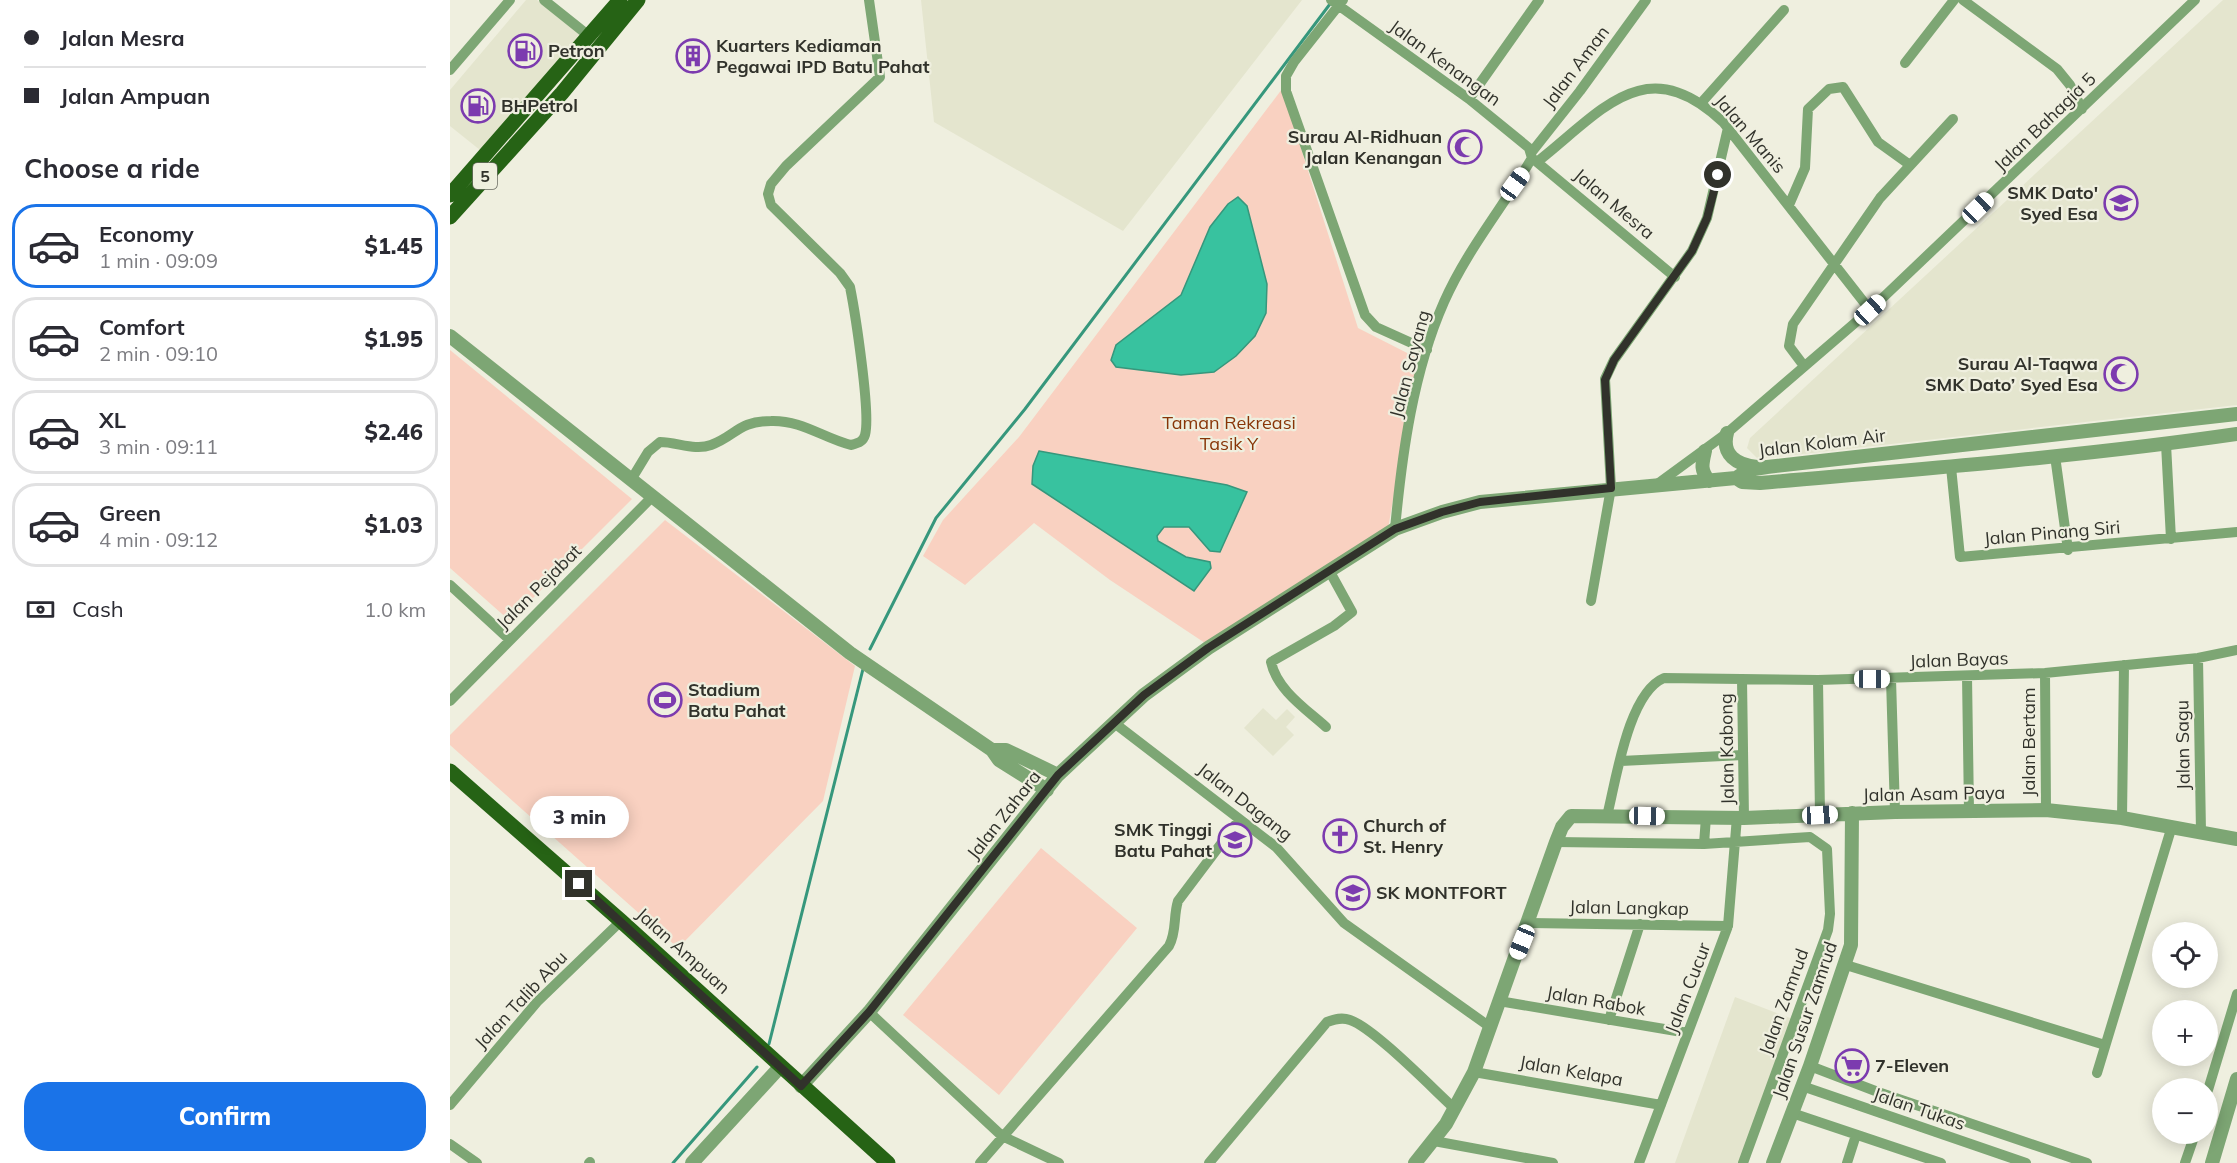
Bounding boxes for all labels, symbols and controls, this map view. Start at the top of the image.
street label: Jalan Kenangan [1385,14,1506,111]
street label: Jalan Aman [1537,21,1614,113]
text: Jalan Mesra [60,24,185,52]
fuel station icon: Petron [507,33,543,69]
place label: Kuarters Kediaman Pegawai IPD Batu Pahat [716,34,930,78]
building icon: Kuarters Kediaman Pegawai IPD Batu Pahat [675,38,711,74]
place label: Petron [548,39,605,62]
street label: Jalan Bahagia 5 [1989,67,2101,176]
text: Jalan Ampuan [60,82,210,110]
fuel station icon: BHPetrol [460,88,496,124]
street label: Jalan Manis [1710,90,1791,178]
place label: BHPetrol [501,94,578,117]
place label: Surau Al-Ridhuan Jalan Kenangan [1288,125,1442,169]
mosque icon: Surau Al-Ridhuan Jalan Kenangan [1447,129,1483,165]
text: Choose a ride [24,151,200,185]
route start [1704,161,1731,188]
road number: 5 [473,163,497,189]
street label: Jalan Mesra [1569,163,1659,244]
car [1497,164,1533,204]
place label: SMK Dato' Syed Esa [2007,181,2098,225]
school or university icon: SMK Dato' Syed Esa [2103,185,2139,221]
car [1959,189,1997,227]
icon: car [27,219,81,273]
text: Economy [99,220,194,248]
text: $1.45 [364,232,423,260]
text: 1 min · 09:09 [99,248,218,273]
car [1851,291,1889,329]
street label: Jalan Sayang [1384,307,1435,420]
icon: car [27,312,81,366]
text: Comfort [99,313,185,341]
text: $1.95 [364,325,423,353]
text: 2 min · 09:10 [99,341,218,366]
place label: Surau Al-Taqwa SMK Dato’ Syed Esa [1925,352,2098,396]
mosque icon: Surau Al-Taqwa SMK Dato’ Syed Esa [2103,356,2139,392]
icon: car [27,405,81,459]
text: XL [99,406,126,434]
park label: Taman Rekreasi Tasik Y [1162,411,1296,455]
text: $2.46 [364,418,423,446]
street label: Jalan Kolam Air [1757,423,1887,462]
text: 3 min · 09:11 [99,434,218,459]
icon: car [27,498,81,552]
text: Green [99,499,161,527]
text: $1.03 [364,511,423,539]
street label: Jalan Pinang Siri [1983,515,2121,550]
text: 4 min · 09:12 [99,527,218,552]
street label: Jalan Pejabat [491,539,586,634]
icon: cash [24,593,57,626]
text: Cash [72,595,124,623]
text: 1.0 km [364,597,426,622]
street label: Jalan Bayas [1909,646,2009,673]
car [1854,670,1890,688]
place label: Stadium Batu Pahat [688,678,786,722]
sports icon: Stadium Batu Pahat [647,682,683,718]
street label: Jalan Bertam [2017,688,2040,797]
street label: Jalan Kabong [1714,693,1739,805]
street label: Jalan Sagu [2170,700,2195,790]
street label: Jalan Dagang [1193,757,1297,846]
street label: Jalan Zahara [962,765,1046,864]
street label: Jalan Asam Paya [1863,781,2005,806]
callout: 3 min [530,797,628,839]
text: 3 min [553,804,606,829]
car [1802,805,1838,825]
car [1629,807,1665,825]
place label: Church of St. Henry [1363,814,1446,858]
place label: SMK Tinggi Batu Pahat [1114,818,1212,862]
church icon: Church of St. Henry [1322,818,1358,854]
school or university icon: SMK Tinggi Batu Pahat [1217,822,1253,858]
route end [565,870,592,897]
school or university icon: SK MONTFORT [1335,875,1371,911]
place label: SK MONTFORT [1376,881,1507,904]
street label: Jalan Langkap [1569,895,1689,920]
street label: Jalan Ampuan [632,902,735,999]
car [1507,922,1537,962]
map controls [2152,922,2218,1144]
button: locate [2152,922,2218,988]
street label: Jalan Cucur [1660,939,1716,1036]
street label: Jalan Susur Zamrud [1767,939,1842,1101]
street label: Jalan Zamrud [1754,945,1813,1058]
street label: Jalan Talib Abu [469,946,572,1054]
street label: Jalan Rabok [1545,980,1648,1021]
button: + [2152,1000,2218,1066]
supermarket icon: 7-Eleven [1834,1048,1870,1084]
street label: Jalan Kelapa [1518,1050,1625,1091]
place label: 7-Eleven [1875,1054,1949,1077]
button: − [2152,1078,2218,1144]
button: Confirm [24,1082,426,1151]
street label: Jalan Tukas [1870,1082,1968,1135]

